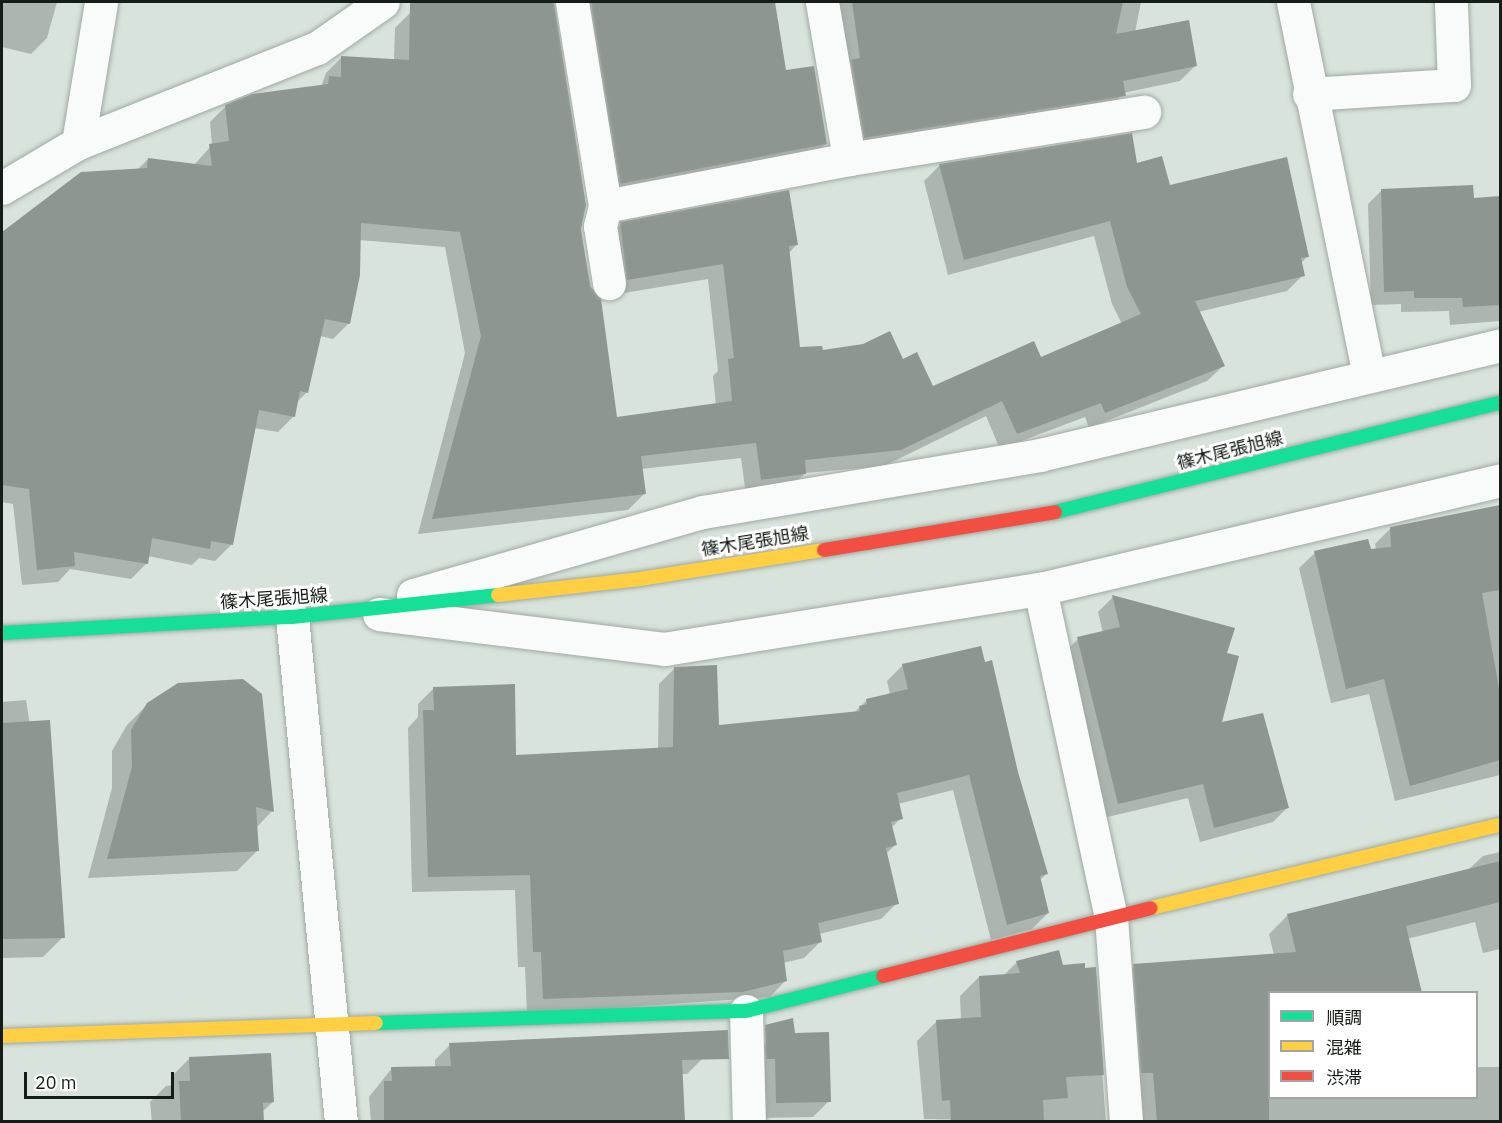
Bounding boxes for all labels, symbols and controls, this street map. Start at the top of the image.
street label: 篠木尾張旭線 [1175,427,1285,475]
street label: 篠木尾張旭線 [700,523,810,561]
street label: 篠木尾張旭線 [219,584,329,614]
legend [1268,991,1478,1099]
text: 順調 [1326,1006,1362,1029]
text: 混雑 [1326,1036,1362,1059]
scale bar [27,1060,177,1098]
text: 渋滞 [1326,1066,1362,1089]
text: 20 m [35,1071,77,1094]

